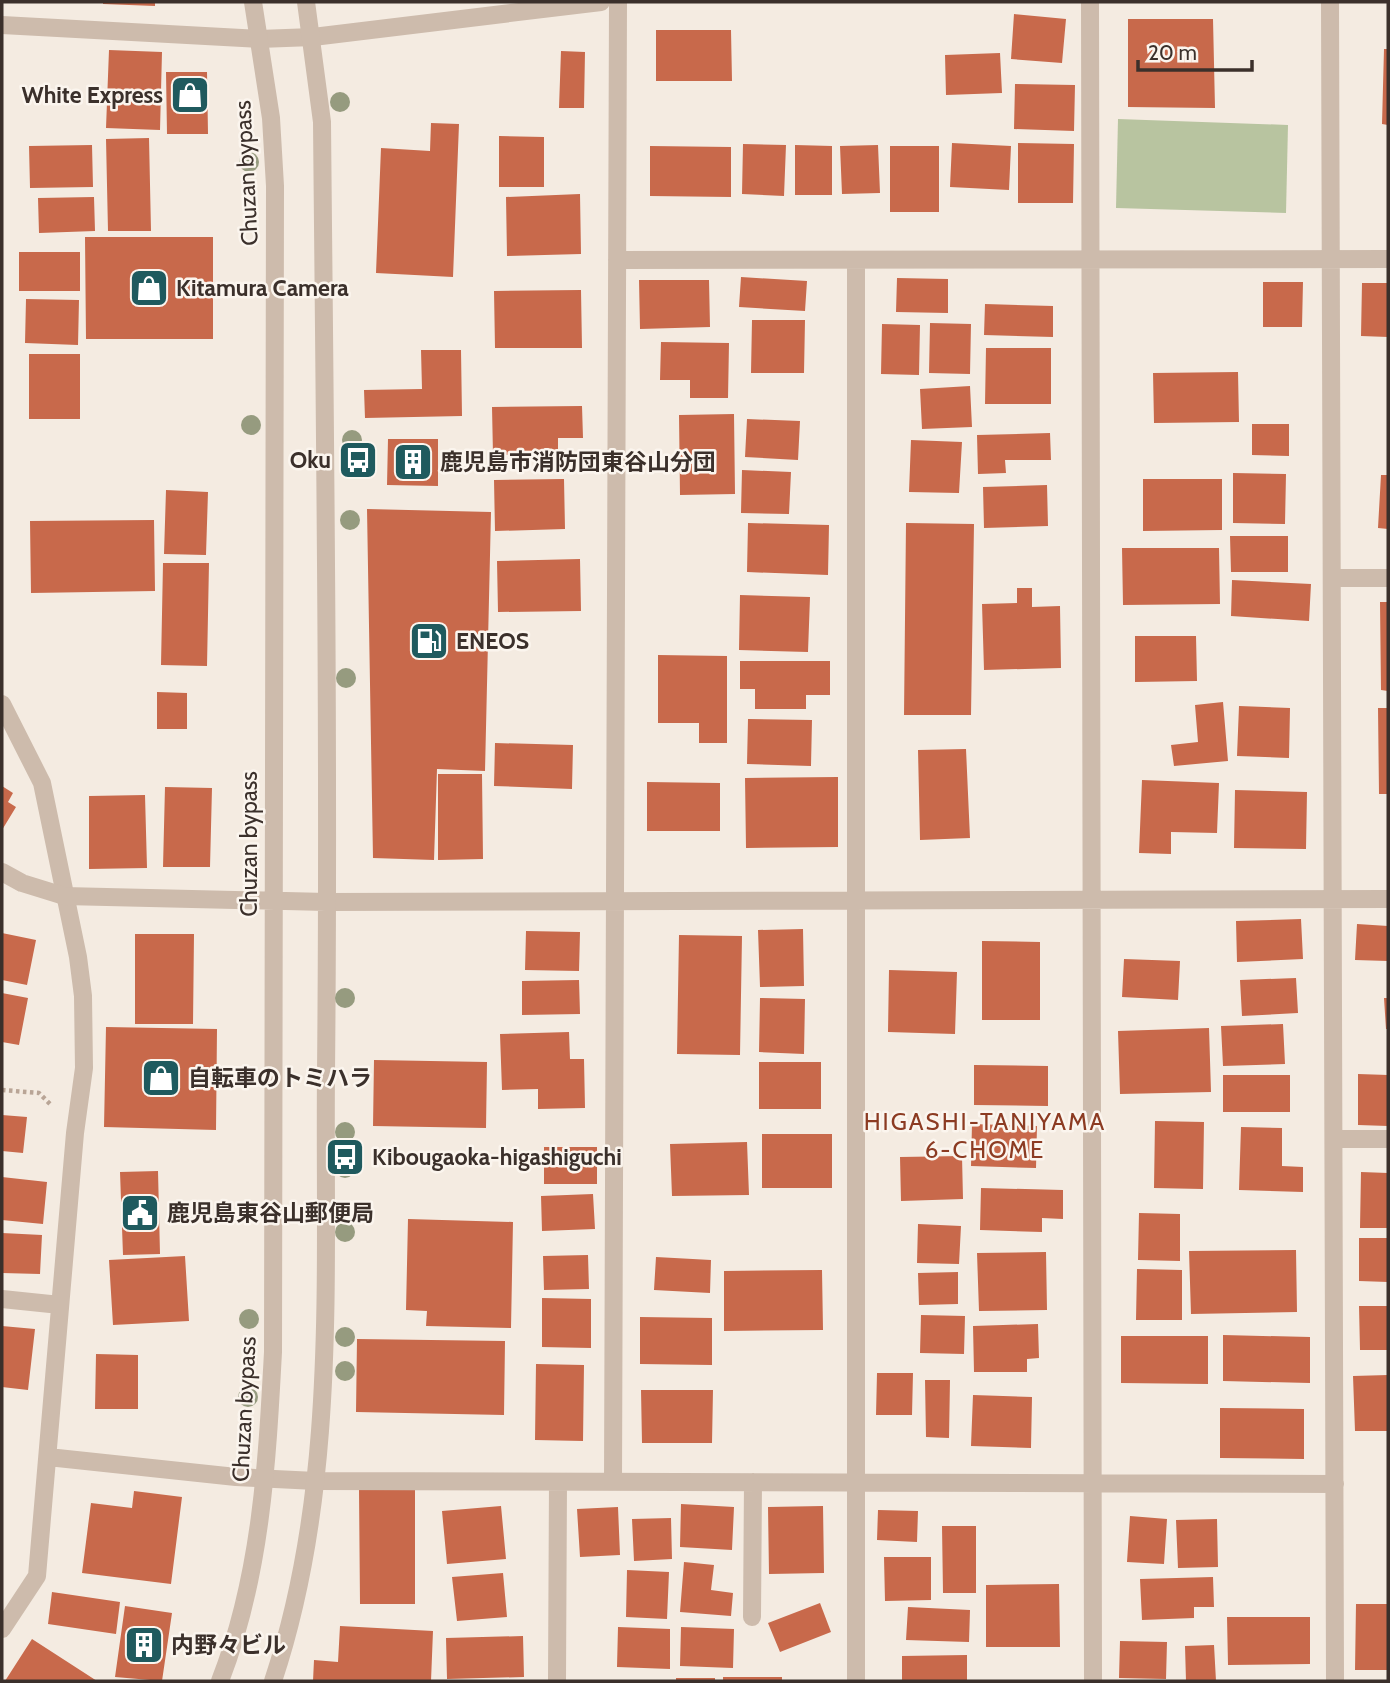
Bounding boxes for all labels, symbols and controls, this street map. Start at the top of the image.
scale bar [1138,28,1252,72]
text: 20 m [1148,40,1197,65]
shop icon: White Express [169,74,211,116]
place label: White Express [22,81,163,109]
street label: Chuzan bypass [228,100,264,246]
shop icon: Kitamura Camera [128,267,170,309]
place label: Kitamura Camera [176,274,349,302]
bus stop icon: Oku [337,439,379,481]
building icon: 鹿児島市消防団東谷山分団 [392,441,434,483]
place label: Oku [290,446,331,474]
place label: 鹿児島市消防団東谷山分団 [440,448,716,476]
fuel station icon: ENEOS [408,620,450,662]
place label: ENEOS [456,627,529,655]
street label: Chuzan bypass [235,771,263,917]
shop icon: 自転車のトミハラ [140,1057,182,1099]
place label: 自転車のトミハラ [188,1064,372,1092]
district label: HIGASHI-TANIYAMA 6-CHOME [864,1107,1106,1164]
bus stop icon: Kibougaoka-higashiguchi [324,1136,366,1178]
place label: Kibougaoka-higashiguchi [372,1143,622,1171]
public building icon: 鹿児島東谷山郵便局 [119,1192,161,1234]
place label: 鹿児島東谷山郵便局 [167,1199,374,1227]
street label: Chuzan bypass [226,1336,262,1482]
building icon: 内野々ビル [123,1624,165,1666]
place label: 内野々ビル [171,1631,286,1659]

